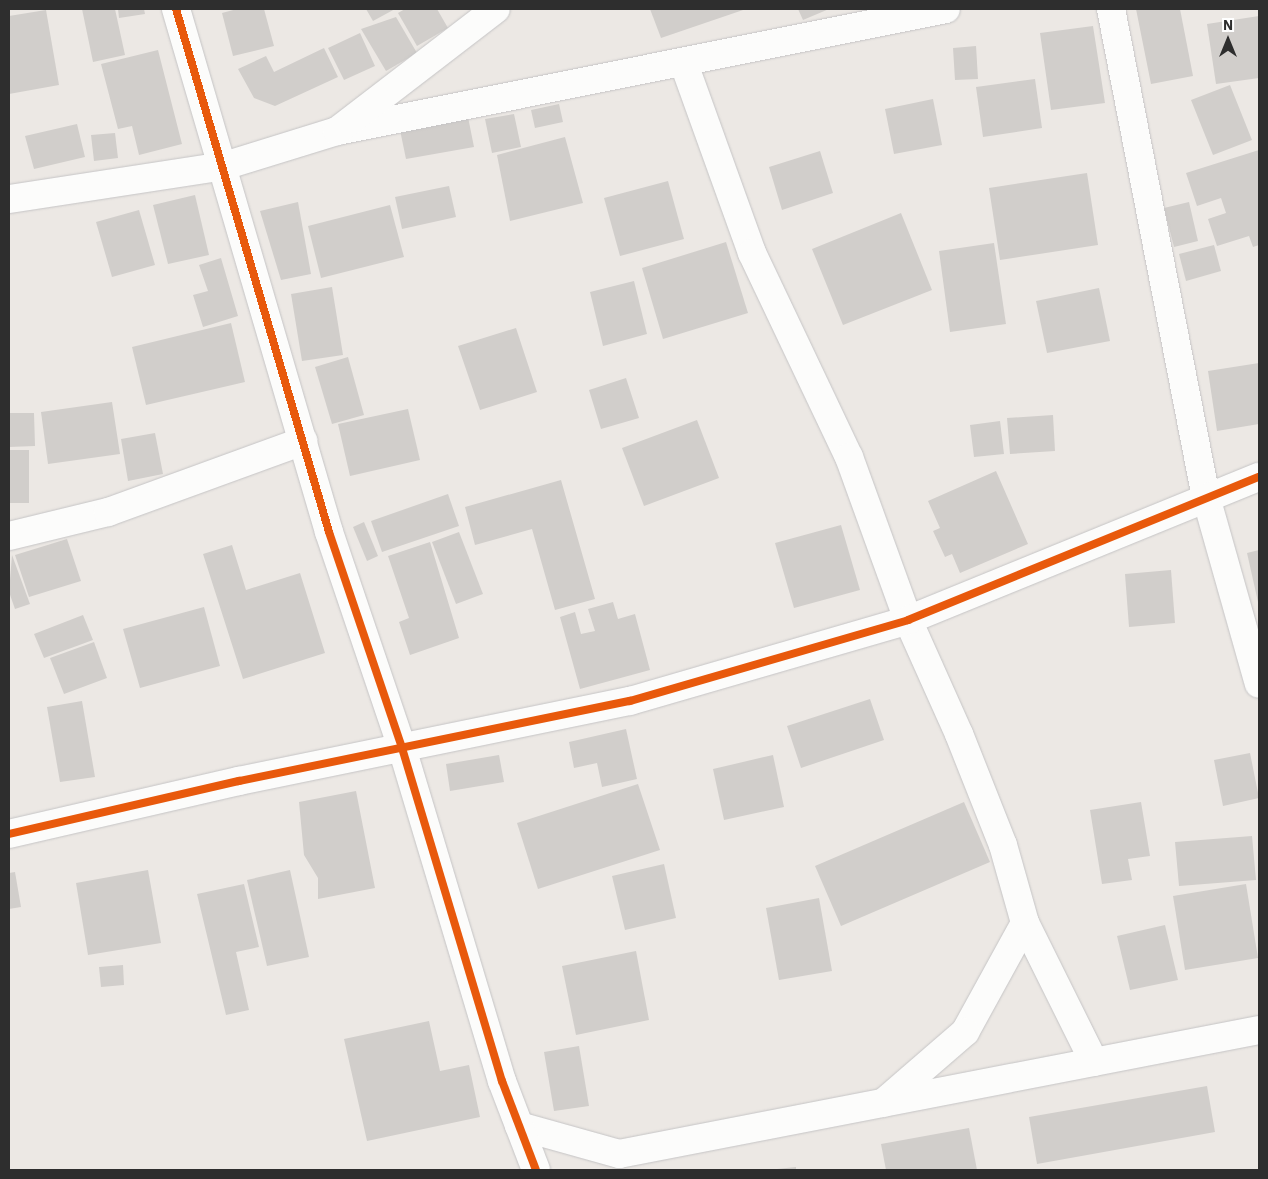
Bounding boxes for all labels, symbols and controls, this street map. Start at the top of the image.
north arrow [1203,15,1253,65]
text: N [1223,16,1233,34]

